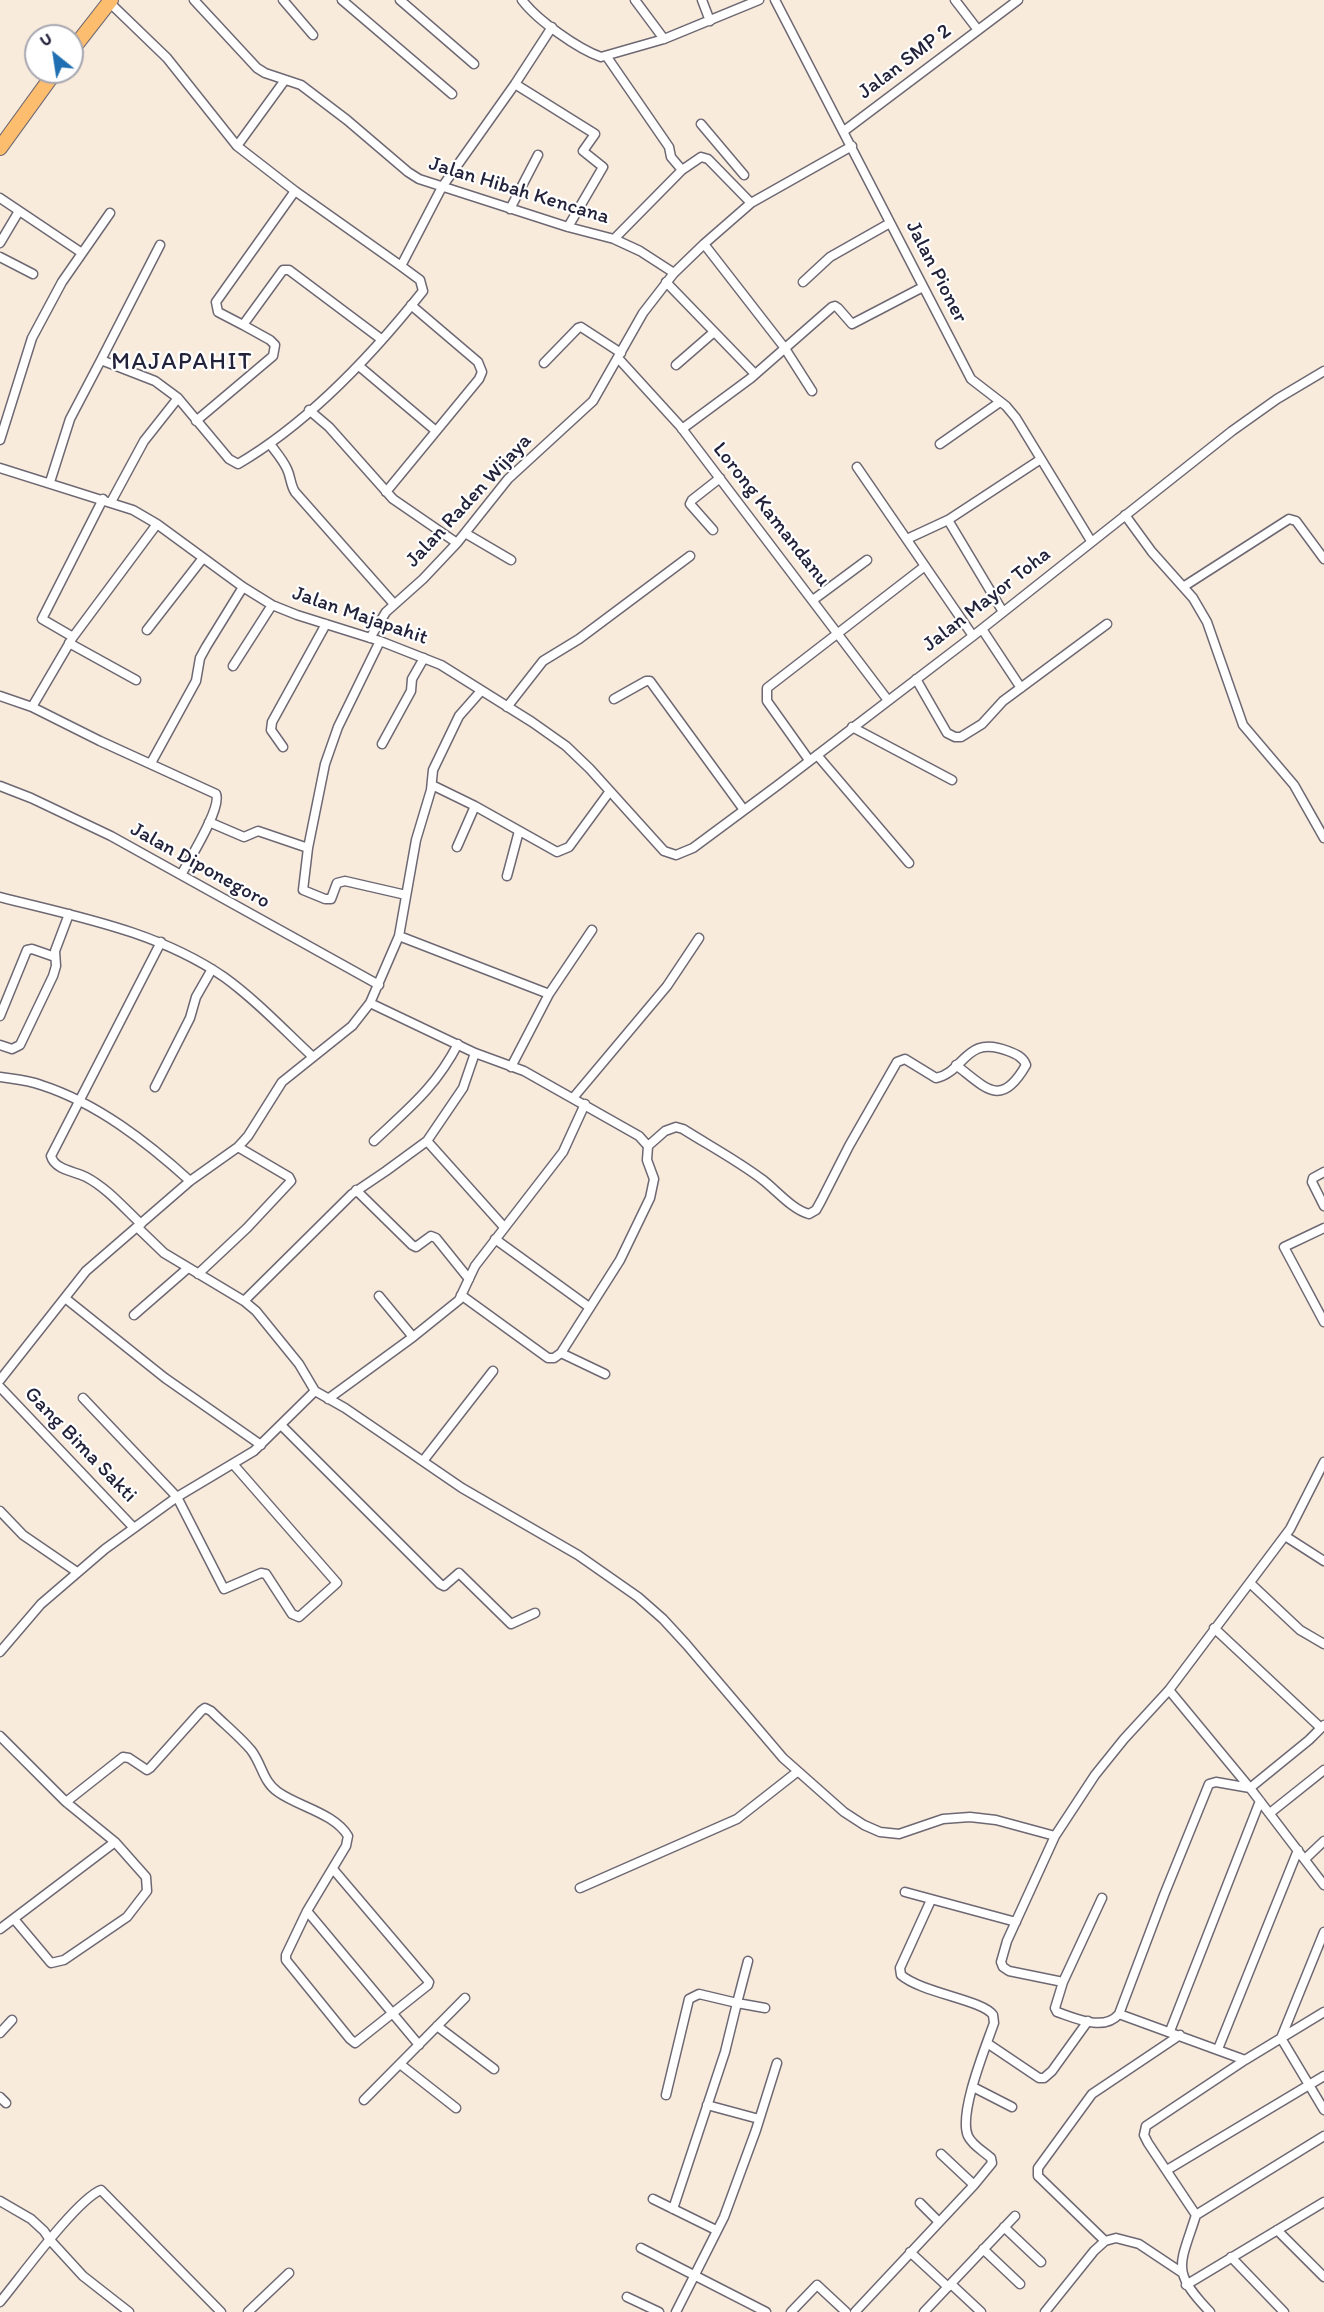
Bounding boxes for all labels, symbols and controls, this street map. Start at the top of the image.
street label: Jalan SMP 2 [854,19,956,105]
north arrow [24,24,84,84]
text: U [36,29,55,51]
street label: Jalan Hibah Kencana [426,152,612,230]
street label: Jalan Pioner [900,217,972,327]
district label: MAJAPAHIT [111,349,253,377]
street label: Jalan Raden Wijaya [401,429,537,573]
street label: Lorong Kamandanu [707,438,835,592]
street label: Jalan Mayor Toha [918,542,1056,658]
street label: Jalan Majapahit [289,581,431,651]
street label: Jalan Diponegoro [126,817,274,915]
street label: Gang Bima Sakti [18,1382,142,1508]

